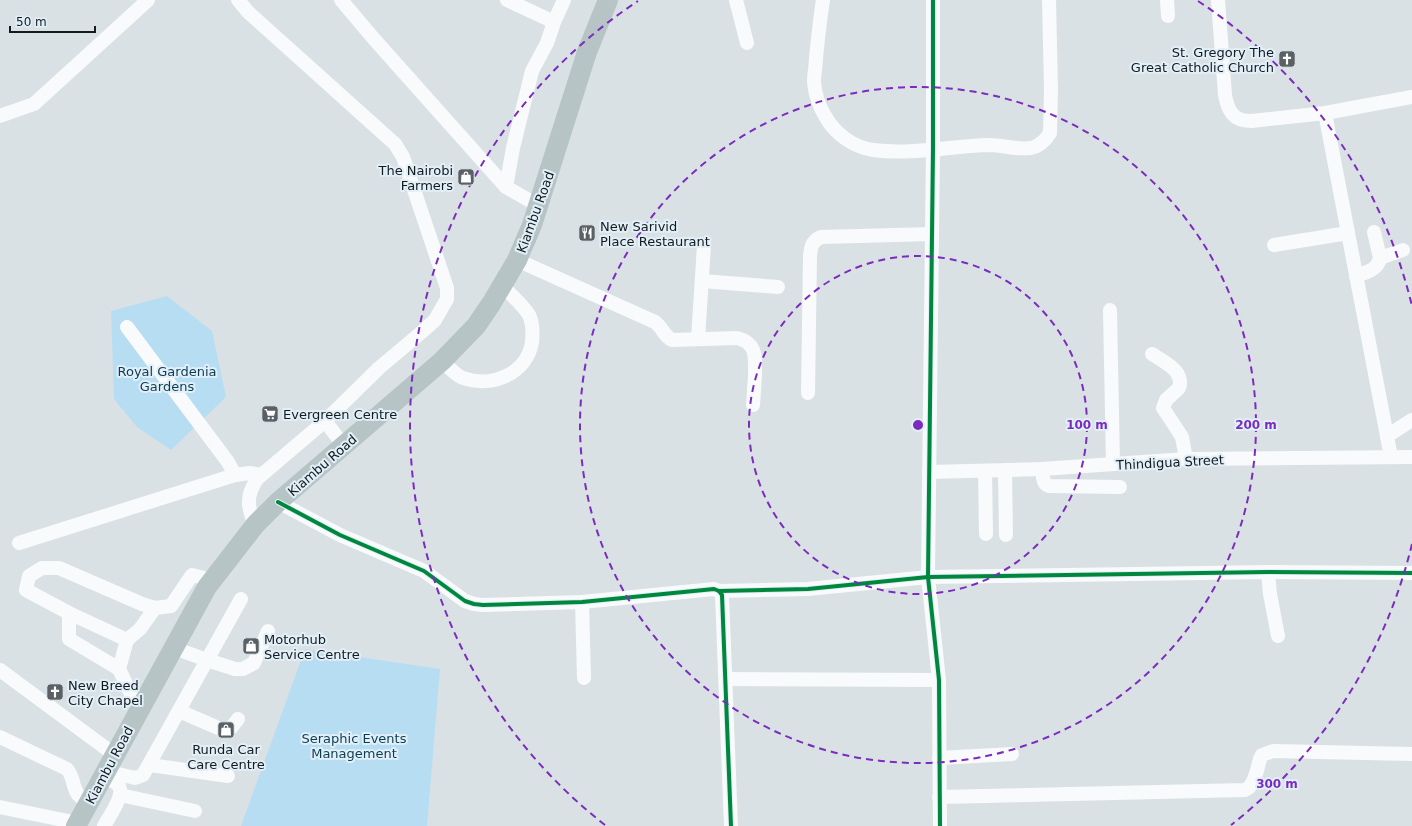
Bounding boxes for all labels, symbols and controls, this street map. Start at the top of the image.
scale bar [10,8,95,34]
text: 50 m [16,15,47,29]
place label: St. Gregory The Great Catholic Church [1131,45,1274,75]
church icon: St. Gregory The Great Catholic Church [1277,49,1297,69]
place label: The Nairobi Farmers [378,163,453,193]
shop icon: The Nairobi Farmers [456,167,476,187]
street label: Kiambu Road [514,169,557,255]
place label: New Sarivid Place Restaurant [600,219,710,249]
restaurant icon: New Sarivid Place Restaurant [577,223,597,243]
park label: Royal Gardenia Gardens [117,364,217,394]
supermarket icon: Evergreen Centre [260,404,280,424]
place label: Evergreen Centre [283,407,397,422]
centre of rings [911,418,925,432]
text: 100 m [1066,418,1108,432]
text: 200 m [1235,418,1277,432]
street label: Kiambu Road [285,432,360,499]
street label: Thindigua Street [1115,452,1224,473]
place label: Motorhub Service Centre [264,632,360,662]
shop icon: Motorhub Service Centre [241,636,261,656]
place label: New Breed City Chapel [68,678,143,708]
church icon: New Breed City Chapel [45,682,65,702]
shop icon: Runda Car Care Centre [216,720,236,740]
street label: Kiambu Road [83,724,136,807]
park label: Seraphic Events Management [302,731,407,761]
place label: Runda Car Care Centre [187,742,265,772]
text: 300 m [1256,777,1298,791]

